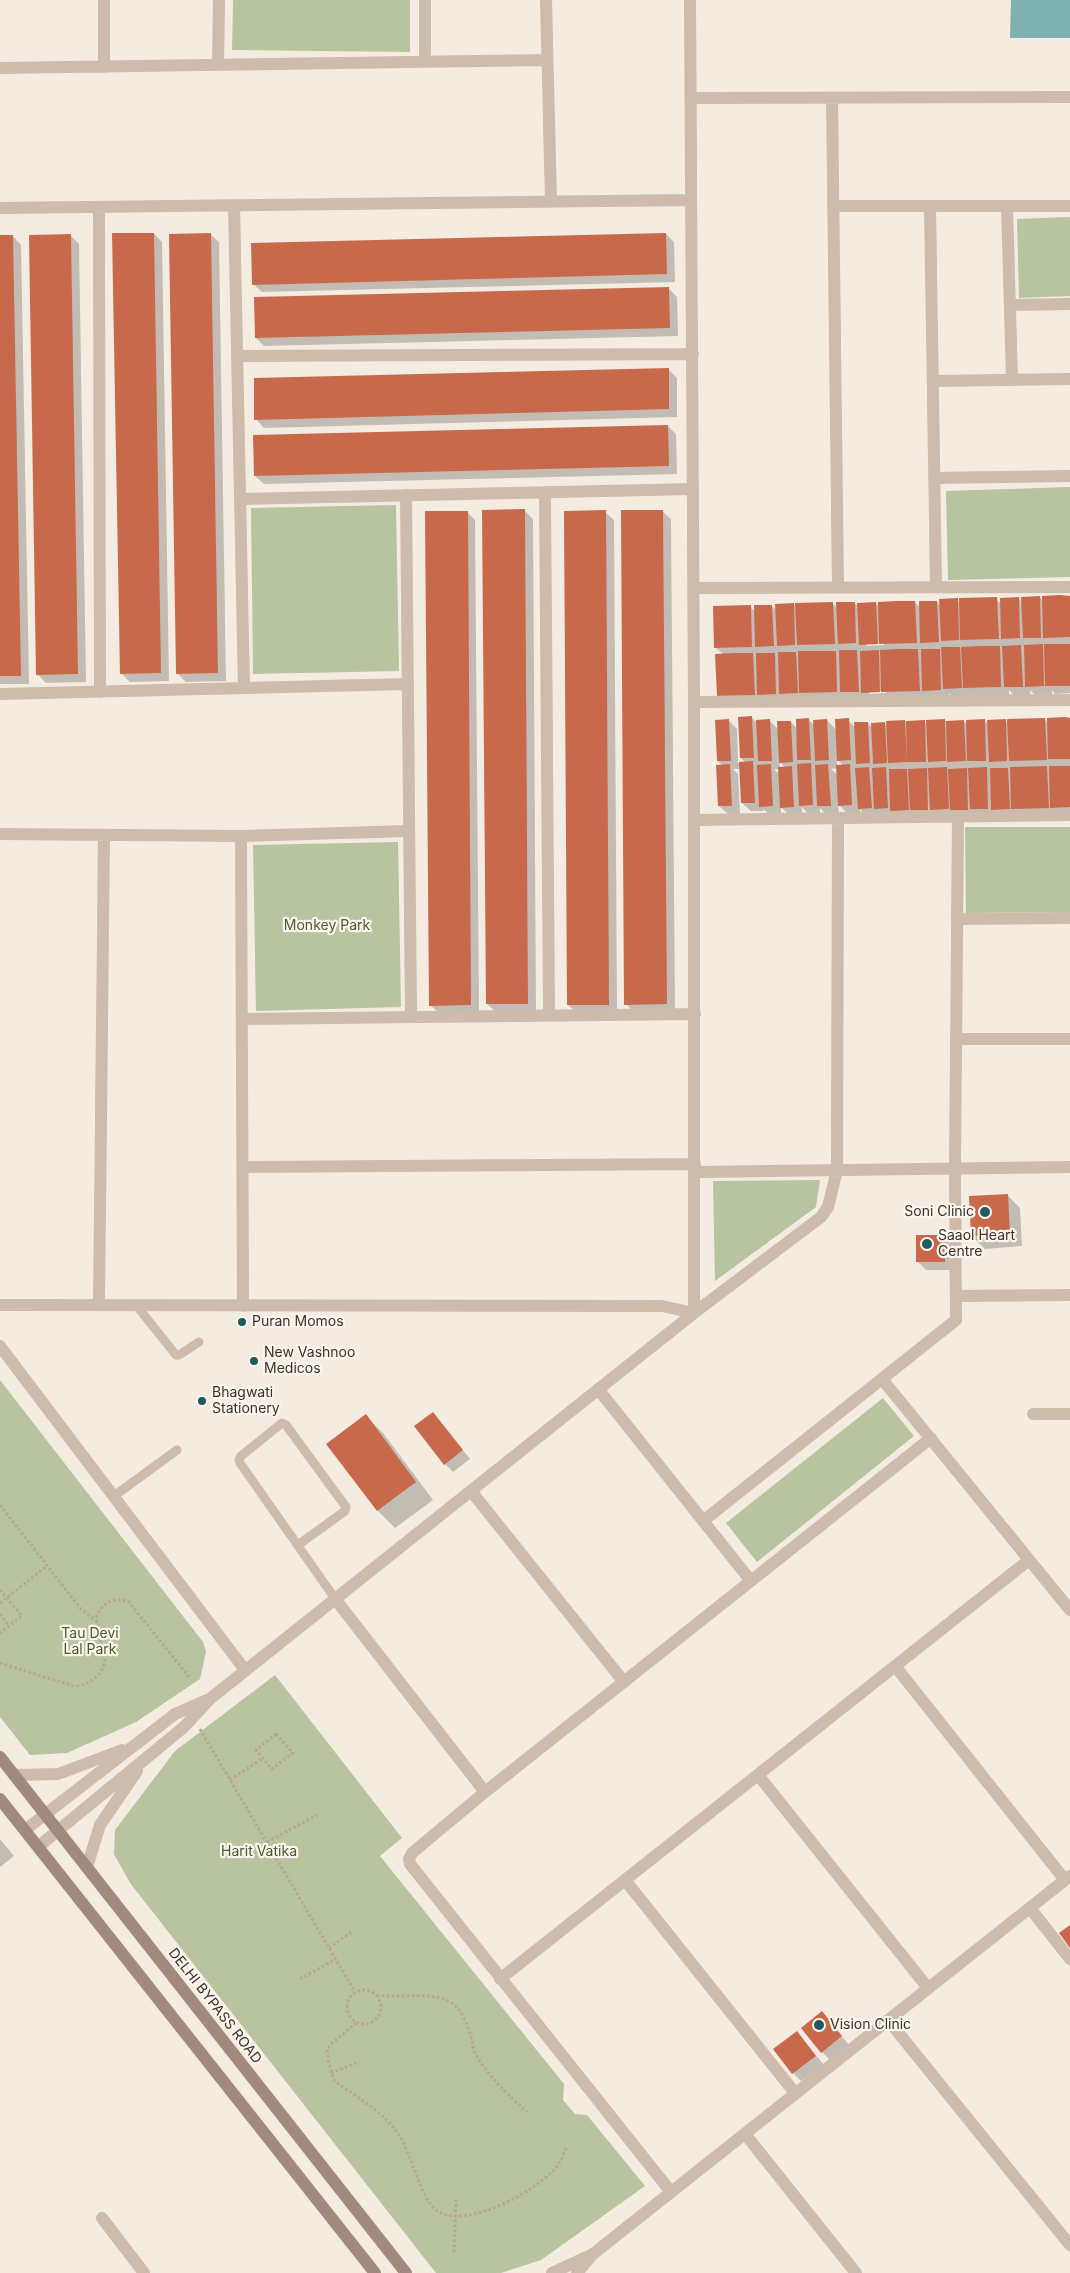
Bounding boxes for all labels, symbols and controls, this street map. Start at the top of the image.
park label: Monkey Park [284,918,370,934]
place label: Soni Clinic [904,1204,974,1220]
marker: Soni Clinic [978,1205,992,1219]
place label: Saaol Heart Centre [938,1228,1015,1260]
marker: Saaol Heart Centre [920,1237,934,1251]
place label: Puran Momos [252,1314,344,1330]
marker: Puran Momos [236,1316,248,1328]
place label: New Vashnoo Medicos [264,1345,355,1378]
marker: New Vashnoo Medicos [248,1355,260,1367]
place label: Bhagwati Stationery [212,1385,280,1418]
marker: Bhagwati Stationery [196,1395,208,1407]
park label: Tau Devi Lal Park [61,1626,119,1658]
park label: Harit Vatika [221,1844,297,1860]
street label: DELHI BYPASS ROAD [165,1945,265,2067]
place label: Vision Clinic [830,2017,911,2033]
marker: Vision Clinic [812,2018,826,2032]

